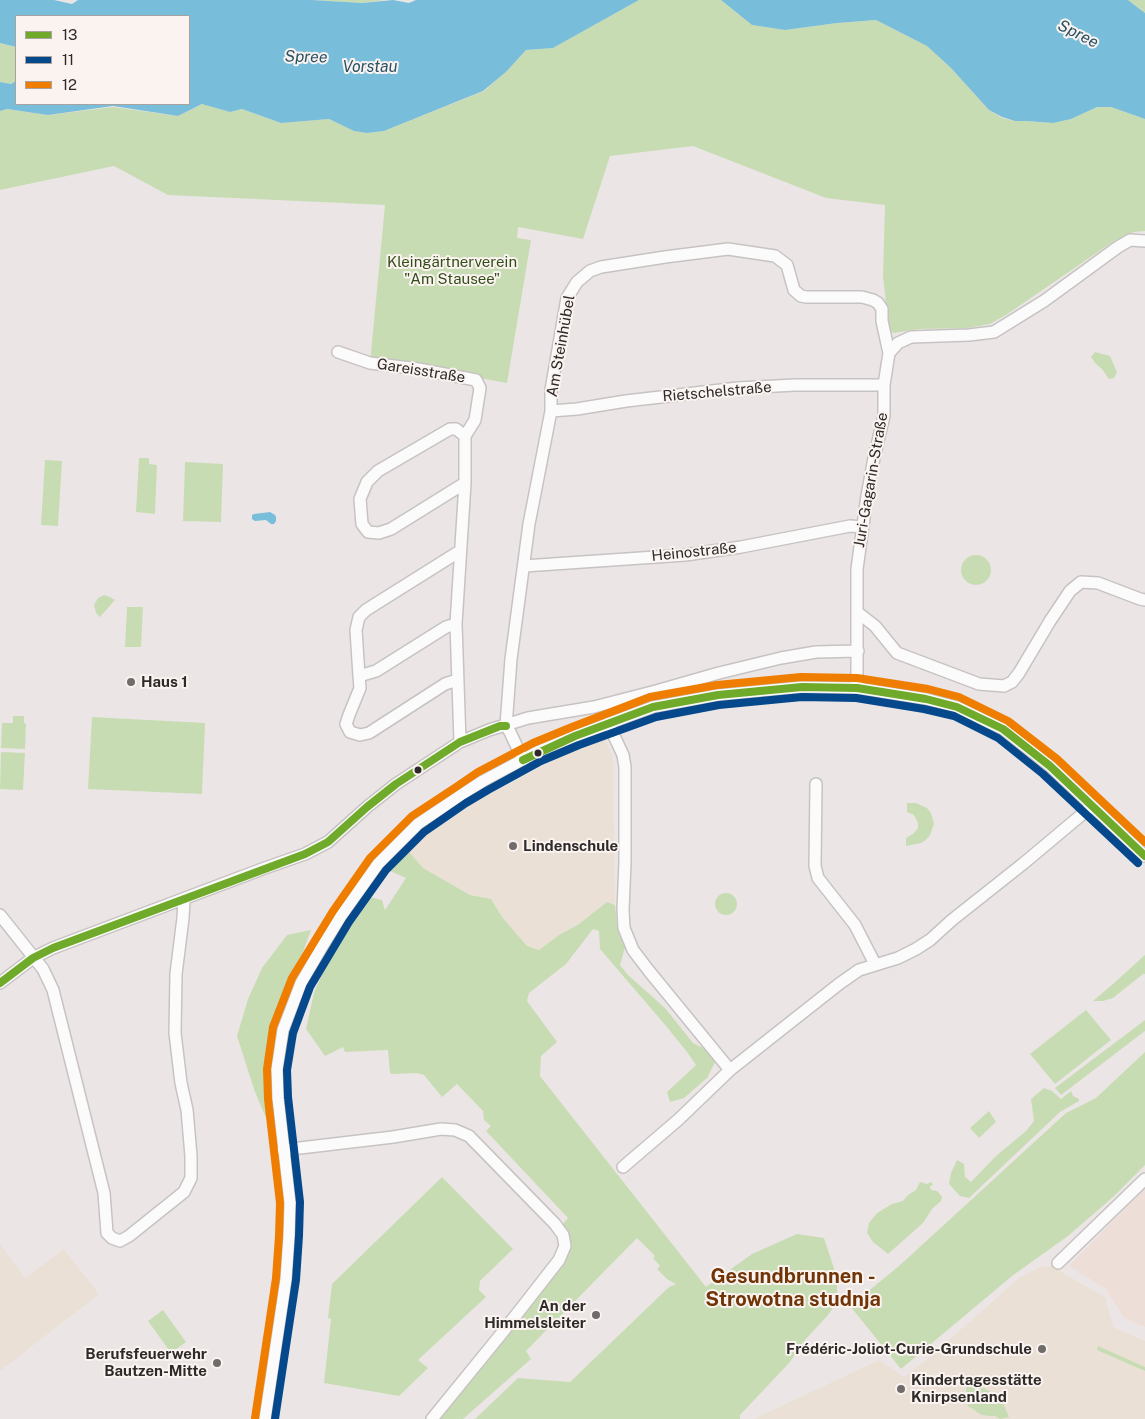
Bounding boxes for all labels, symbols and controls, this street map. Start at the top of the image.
legend [15,15,190,105]
water label: Spree [1054,16,1102,52]
text: 13 [62,26,78,43]
water label: Spree [284,47,328,67]
text: 11 [62,51,74,68]
water label: Vorstau [342,57,398,77]
text: 12 [62,76,77,93]
park label: Kleingärtnerverein "Am Stausee" [387,253,517,288]
street label: Am Steinhübel [543,294,579,398]
street label: Gareisstraße [375,355,467,387]
street label: Rietschelstraße [662,378,772,406]
street label: Juri-Gagarin-Straße [850,411,892,549]
street label: Heinostraße [651,539,737,565]
place label: Haus 1 [141,673,188,691]
marker: Haus 1 [125,676,137,688]
unlabelled marker [533,748,543,758]
unlabelled marker [413,765,423,775]
place label: Lindenschule [523,837,618,855]
marker: Lindenschule [507,840,519,852]
district label: Gesundbrunnen - Strowotna studnja [705,1265,881,1312]
place label: An der Himmelsleiter [484,1297,586,1332]
marker: An der Himmelsleiter [590,1309,602,1321]
place label: Frédéric-Joliot-Curie-Grundschule [786,1340,1032,1358]
marker: Frédéric-Joliot-Curie-Grundschule [1036,1343,1048,1355]
place label: Berufsfeuerwehr Bautzen-Mitte [85,1345,207,1380]
marker: Berufsfeuerwehr Bautzen-Mitte [211,1357,223,1369]
place label: Kindertagesstätte Knirpsenland [911,1371,1042,1406]
marker: Kindertagesstätte Knirpsenland [895,1383,907,1395]

